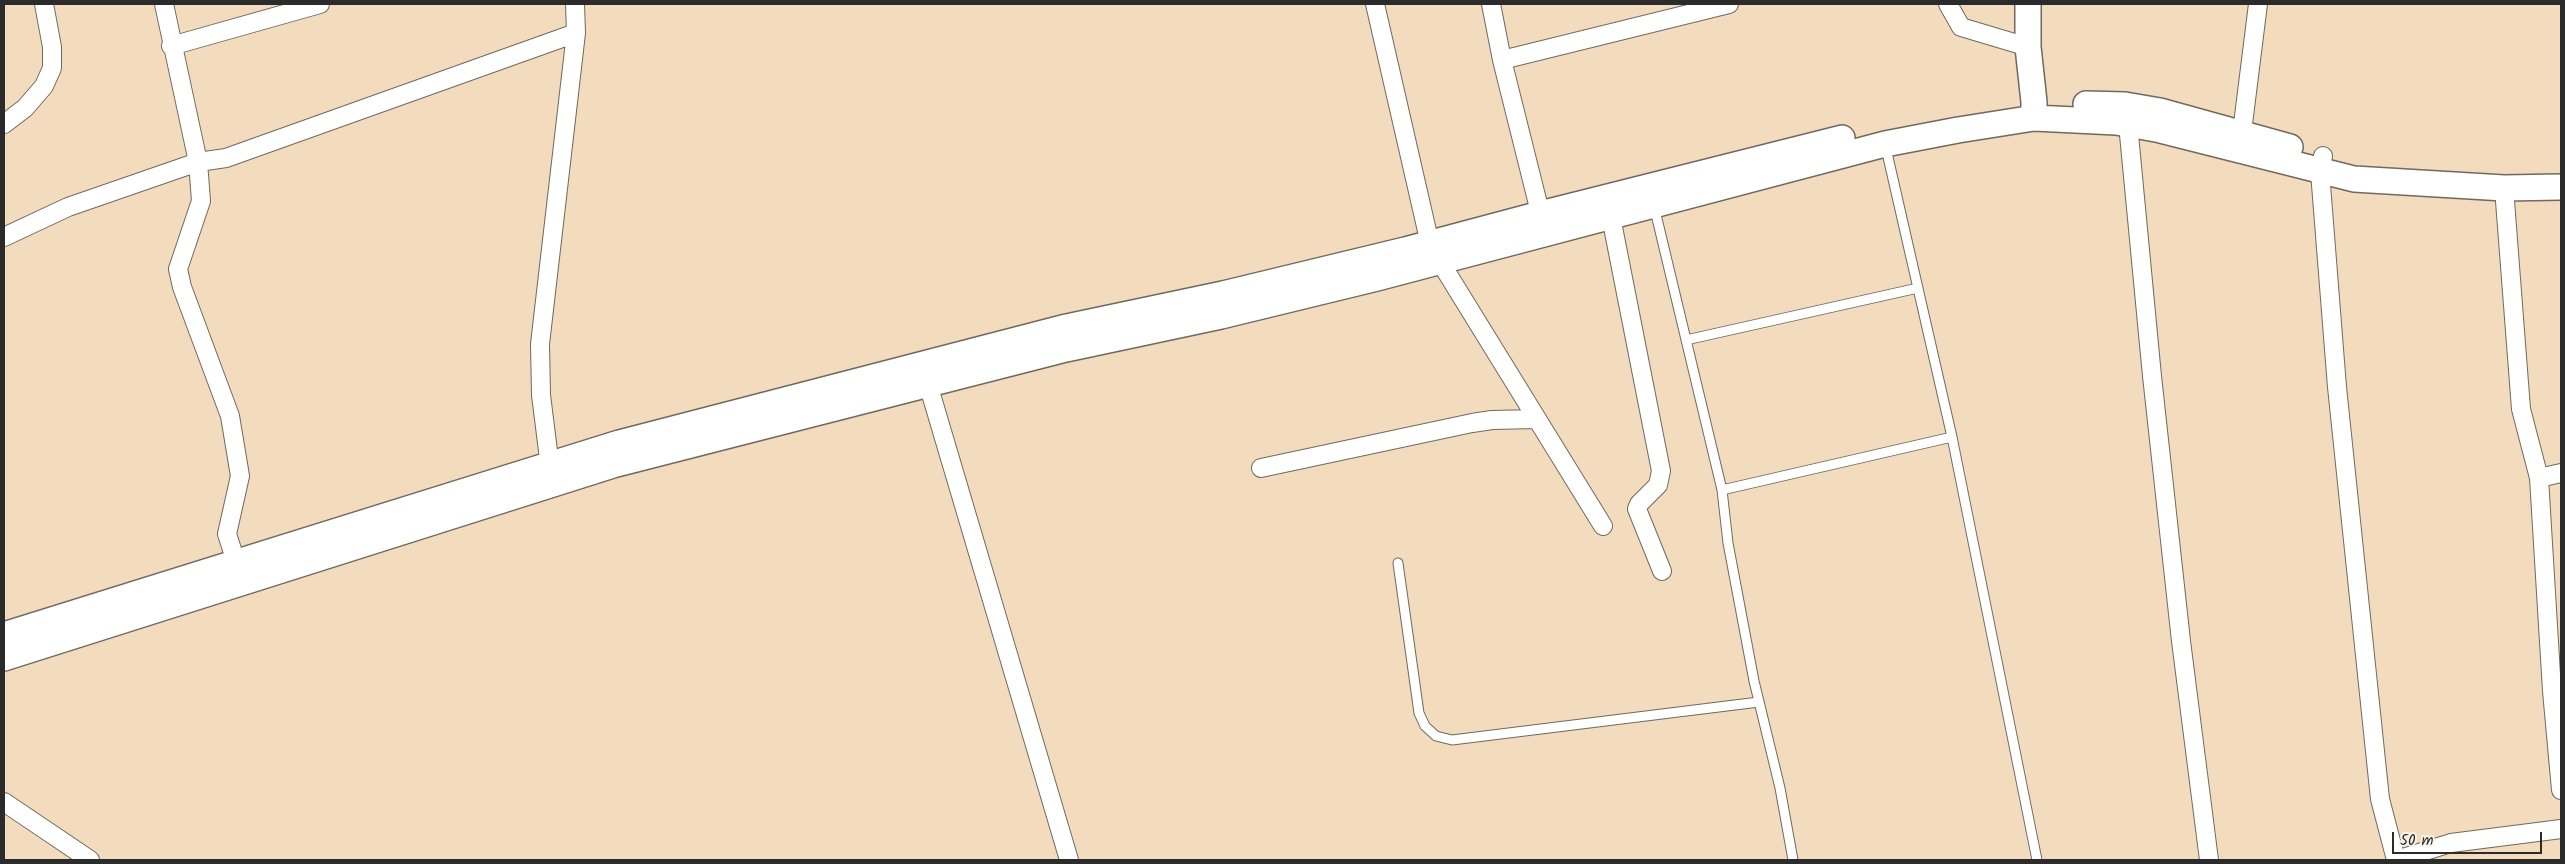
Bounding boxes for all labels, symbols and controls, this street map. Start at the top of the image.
scale bar [2395,822,2545,854]
text: 50 m [2400,829,2434,853]

